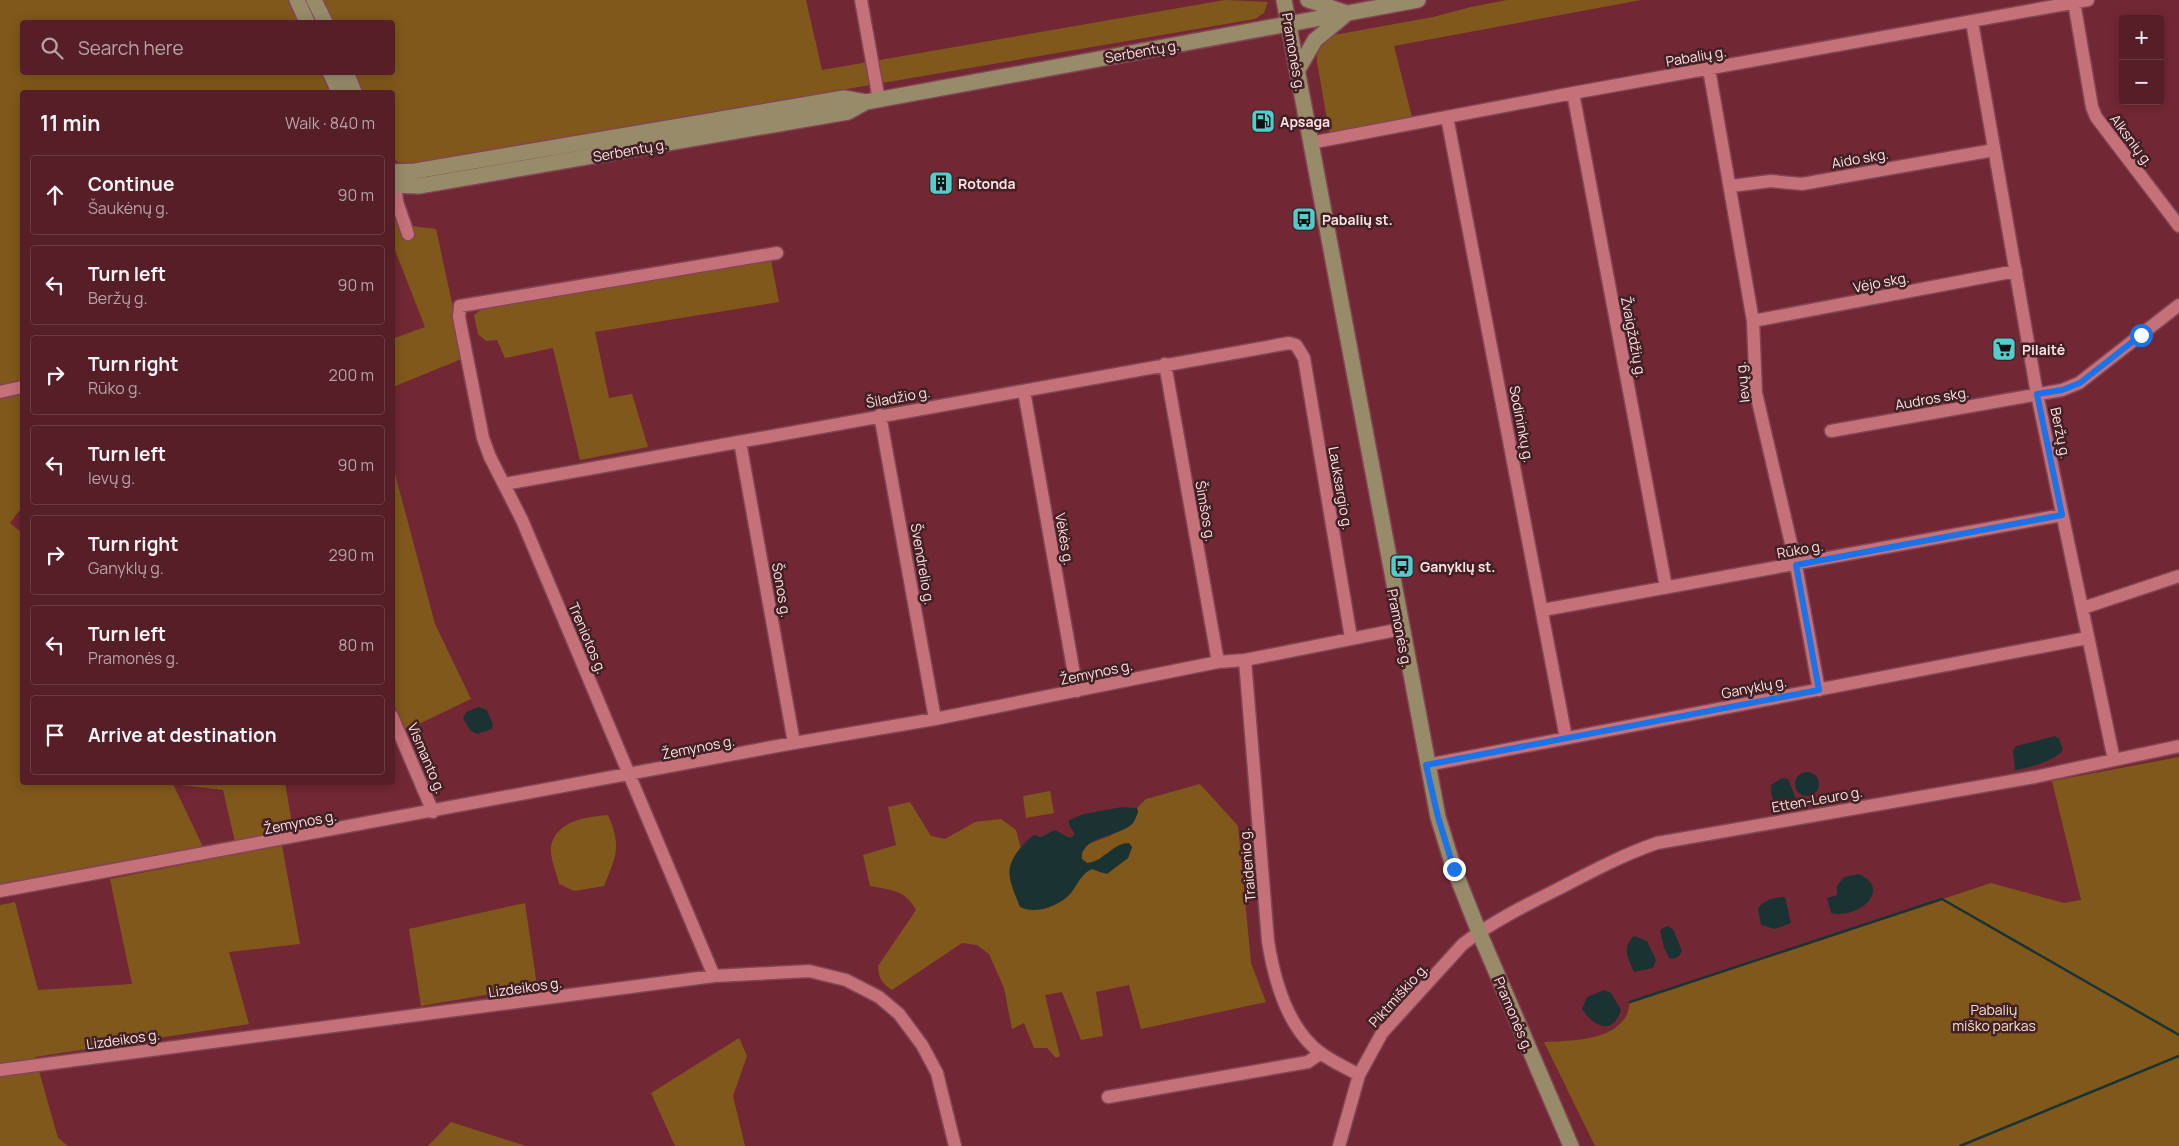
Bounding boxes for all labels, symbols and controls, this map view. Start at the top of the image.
street label: Pramonės g. [1278,11,1310,93]
map controls [2119,15,2164,105]
button: + [2119,15,2164,60]
search box [20,20,395,75]
icon: search [38,34,66,62]
text: Search here [78,35,184,61]
street label: Serbentų g. [1103,35,1181,67]
street label: Pabalių g. [1664,41,1728,71]
button: − [2119,60,2164,105]
fuel station icon: Apsaga [1250,108,1276,134]
text: 11 min [40,109,101,137]
street label: Alksnių g. [2106,110,2158,170]
text: Walk · 840 m [285,112,375,134]
place label: Apsaga [1280,112,1330,131]
street label: Serbentų g. [591,134,669,166]
street label: Aido skg. [1830,144,1890,172]
building icon: Rotonda [928,170,954,196]
text: Continue [88,171,174,197]
place label: Rotonda [958,174,1016,193]
icon: ahead [41,181,69,209]
text: 90 m [338,184,374,206]
text: Šaukėnų g. [88,197,169,219]
bus stop icon: Pabalių st. [1291,206,1317,232]
place label: Pabalių st. [1322,210,1393,229]
text: Turn left [88,261,166,287]
street label: Vėjo skg. [1851,267,1911,297]
icon: left [41,271,69,299]
text: 90 m [338,274,374,296]
text: Beržų g. [88,287,148,309]
street label: Žvaigždžių g. [1617,295,1651,379]
route start [2130,324,2153,347]
supermarket icon: Pilaitė [1991,336,2017,362]
place label: Pilaitė [2022,340,2065,359]
text: Turn right [88,351,178,377]
street label: Ievų g. [1730,360,1754,404]
icon: right [41,361,69,389]
text: 200 m [329,364,374,386]
text: Rūko g. [88,377,142,399]
street label: Šiladžio g. [864,382,932,412]
street label: Audros skg. [1893,382,1971,414]
street label: Sodininkų g. [1505,384,1539,464]
street label: Beržų g. [2046,406,2076,460]
text: Turn left [88,441,166,467]
street label: Lauksargio g. [1324,445,1358,531]
icon: left [41,451,69,479]
text: 90 m [338,454,374,476]
text: Ievų g. [88,467,135,489]
street label: Šimšos g. [1191,479,1221,543]
street label: Vėkės g. [1051,511,1079,567]
street label: Švendrelio g. [906,522,940,606]
text: Turn right [88,531,178,557]
street label: Rūko g. [1775,536,1825,562]
icon: right [41,541,69,569]
text: 290 m [328,544,374,566]
bus stop icon: Ganyklų st. [1389,553,1415,579]
text: Ganyklų g. [88,557,164,579]
place label: Ganyklų st. [1420,557,1496,576]
street label: Šonos g. [768,561,796,619]
street label: Pramonės g. [1383,587,1417,669]
street label: Treniotos g. [564,599,612,677]
text: Turn left [88,621,166,647]
icon: left [41,631,69,659]
text: 80 m [338,634,374,656]
text: Pramonės g. [88,647,179,669]
street label: Žemynos g. [1058,655,1134,689]
street label: Ganyklų g. [1720,671,1788,703]
street label: Vismanto g. [404,720,450,796]
icon: arrive [41,721,69,749]
text: Arrive at destination [88,722,277,748]
street label: Žemynos g. [660,731,736,763]
street label: Etten-Leuro g. [1770,782,1864,816]
street label: Žemynos g. [262,806,338,838]
street label: Traidenio g. [1234,827,1260,903]
route end [1443,858,1466,881]
street label: Piktmiškio g. [1364,959,1432,1031]
street label: Lizdeikos g. [487,972,563,1002]
street label: Pramonės g. [1490,974,1538,1054]
park label: Pabalių miško parkas [1952,1000,2036,1035]
street label: Lizdeikos g. [85,1024,161,1054]

